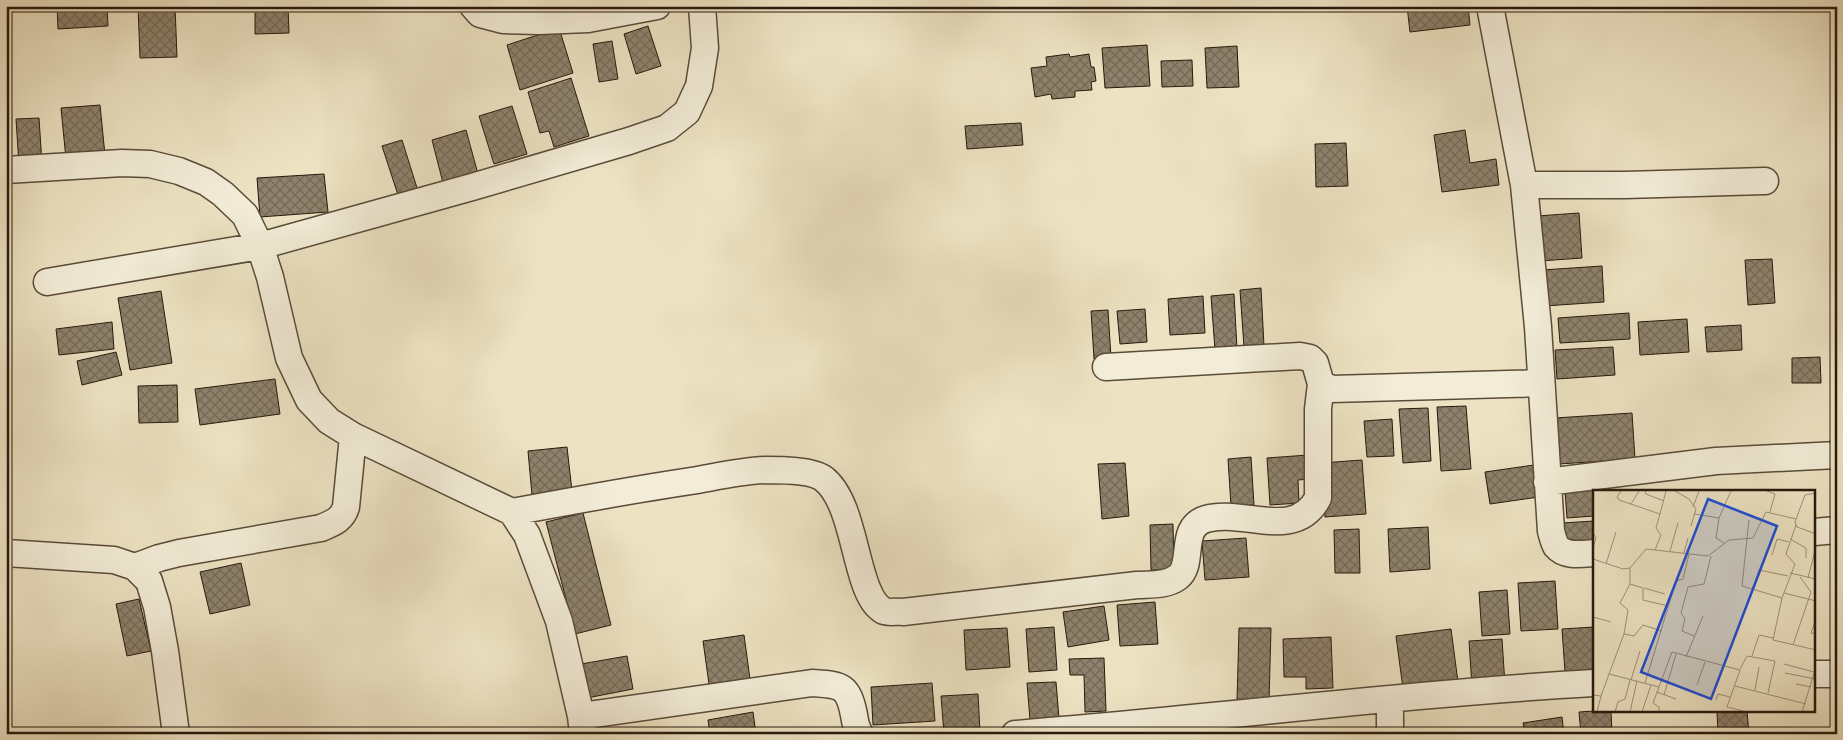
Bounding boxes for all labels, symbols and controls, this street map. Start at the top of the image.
inset map [1593,490,1816,712]

